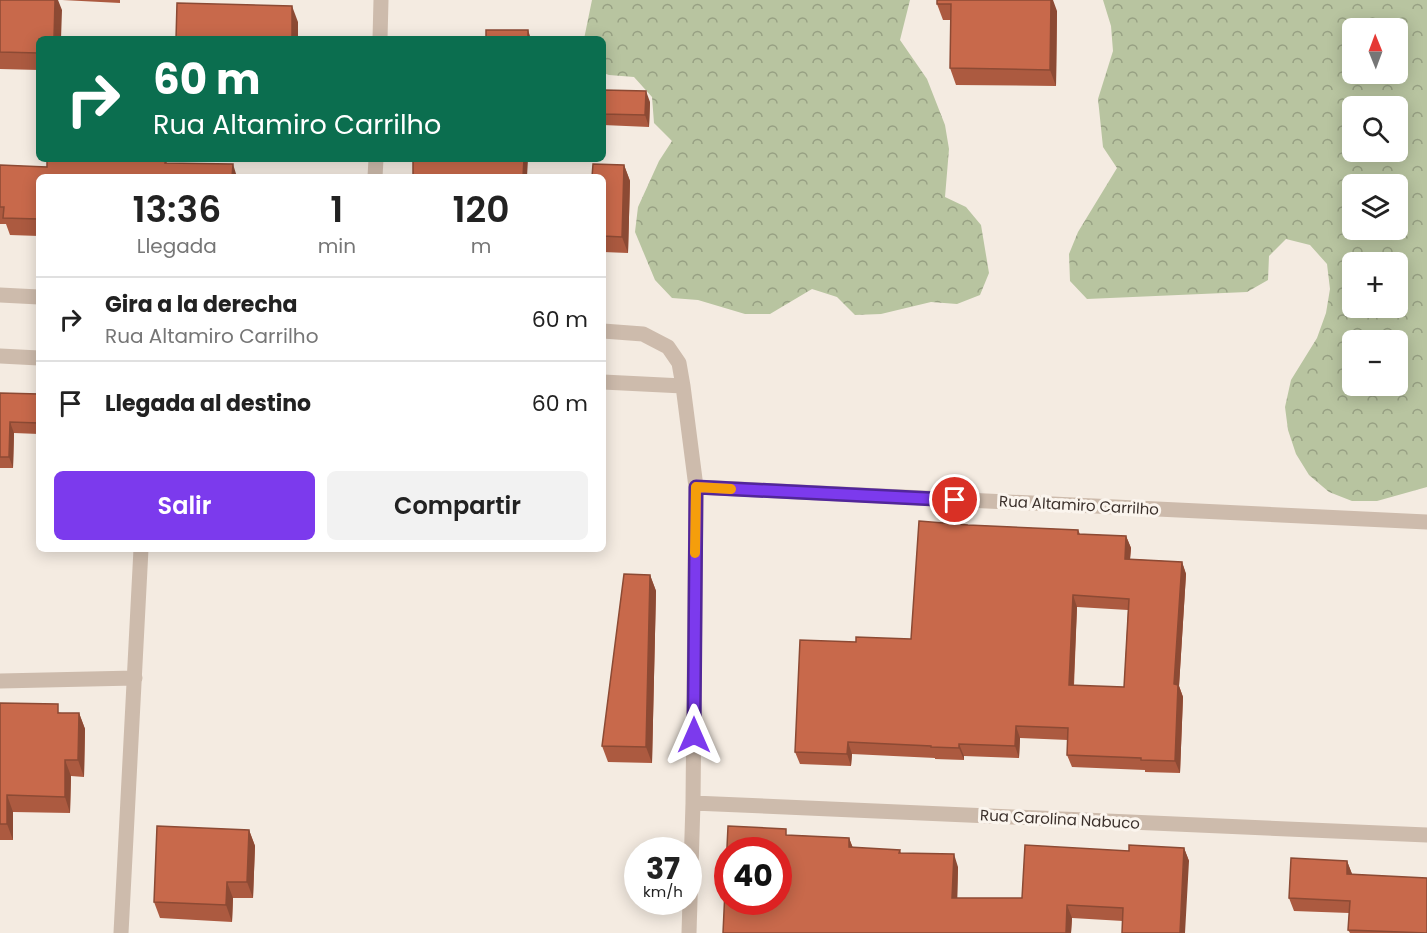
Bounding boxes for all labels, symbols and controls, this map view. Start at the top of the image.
north arrow [1342,18,1408,84]
map controls [1342,18,1408,396]
text: 60 m [153,50,261,109]
icon: right [54,60,132,138]
button: search [1342,96,1408,162]
text: Rua Altamiro Carrilho [153,106,441,143]
button: layers [1342,174,1408,240]
text: 13:36 [133,184,221,235]
text: 1 [330,184,343,235]
text: 120 [453,184,509,235]
text: Llegada [137,232,217,260]
text: min [318,232,356,260]
text: m [471,232,491,260]
button: + [1342,252,1408,318]
text: Gira a la derecha [105,289,298,320]
icon: right [54,303,87,336]
text: 60 m [532,304,588,335]
text: Rua Altamiro Carrilho [105,322,318,350]
button: − [1342,330,1408,396]
icon: arrive [54,387,87,420]
text: Llegada al destino [105,388,311,419]
text: 60 m [532,388,588,419]
button: Salir [54,471,315,540]
button: Compartir [327,471,588,540]
pin [929,474,980,525]
icon: arrive [938,483,971,516]
street label: Rua Altamiro Carrilho [999,490,1159,520]
position arrow [662,703,726,767]
street label: Rua Carolina Nabuco [980,804,1140,834]
speed limit sign: 40 [714,837,792,915]
text: 37 [646,847,680,890]
text: km/h [643,881,683,902]

